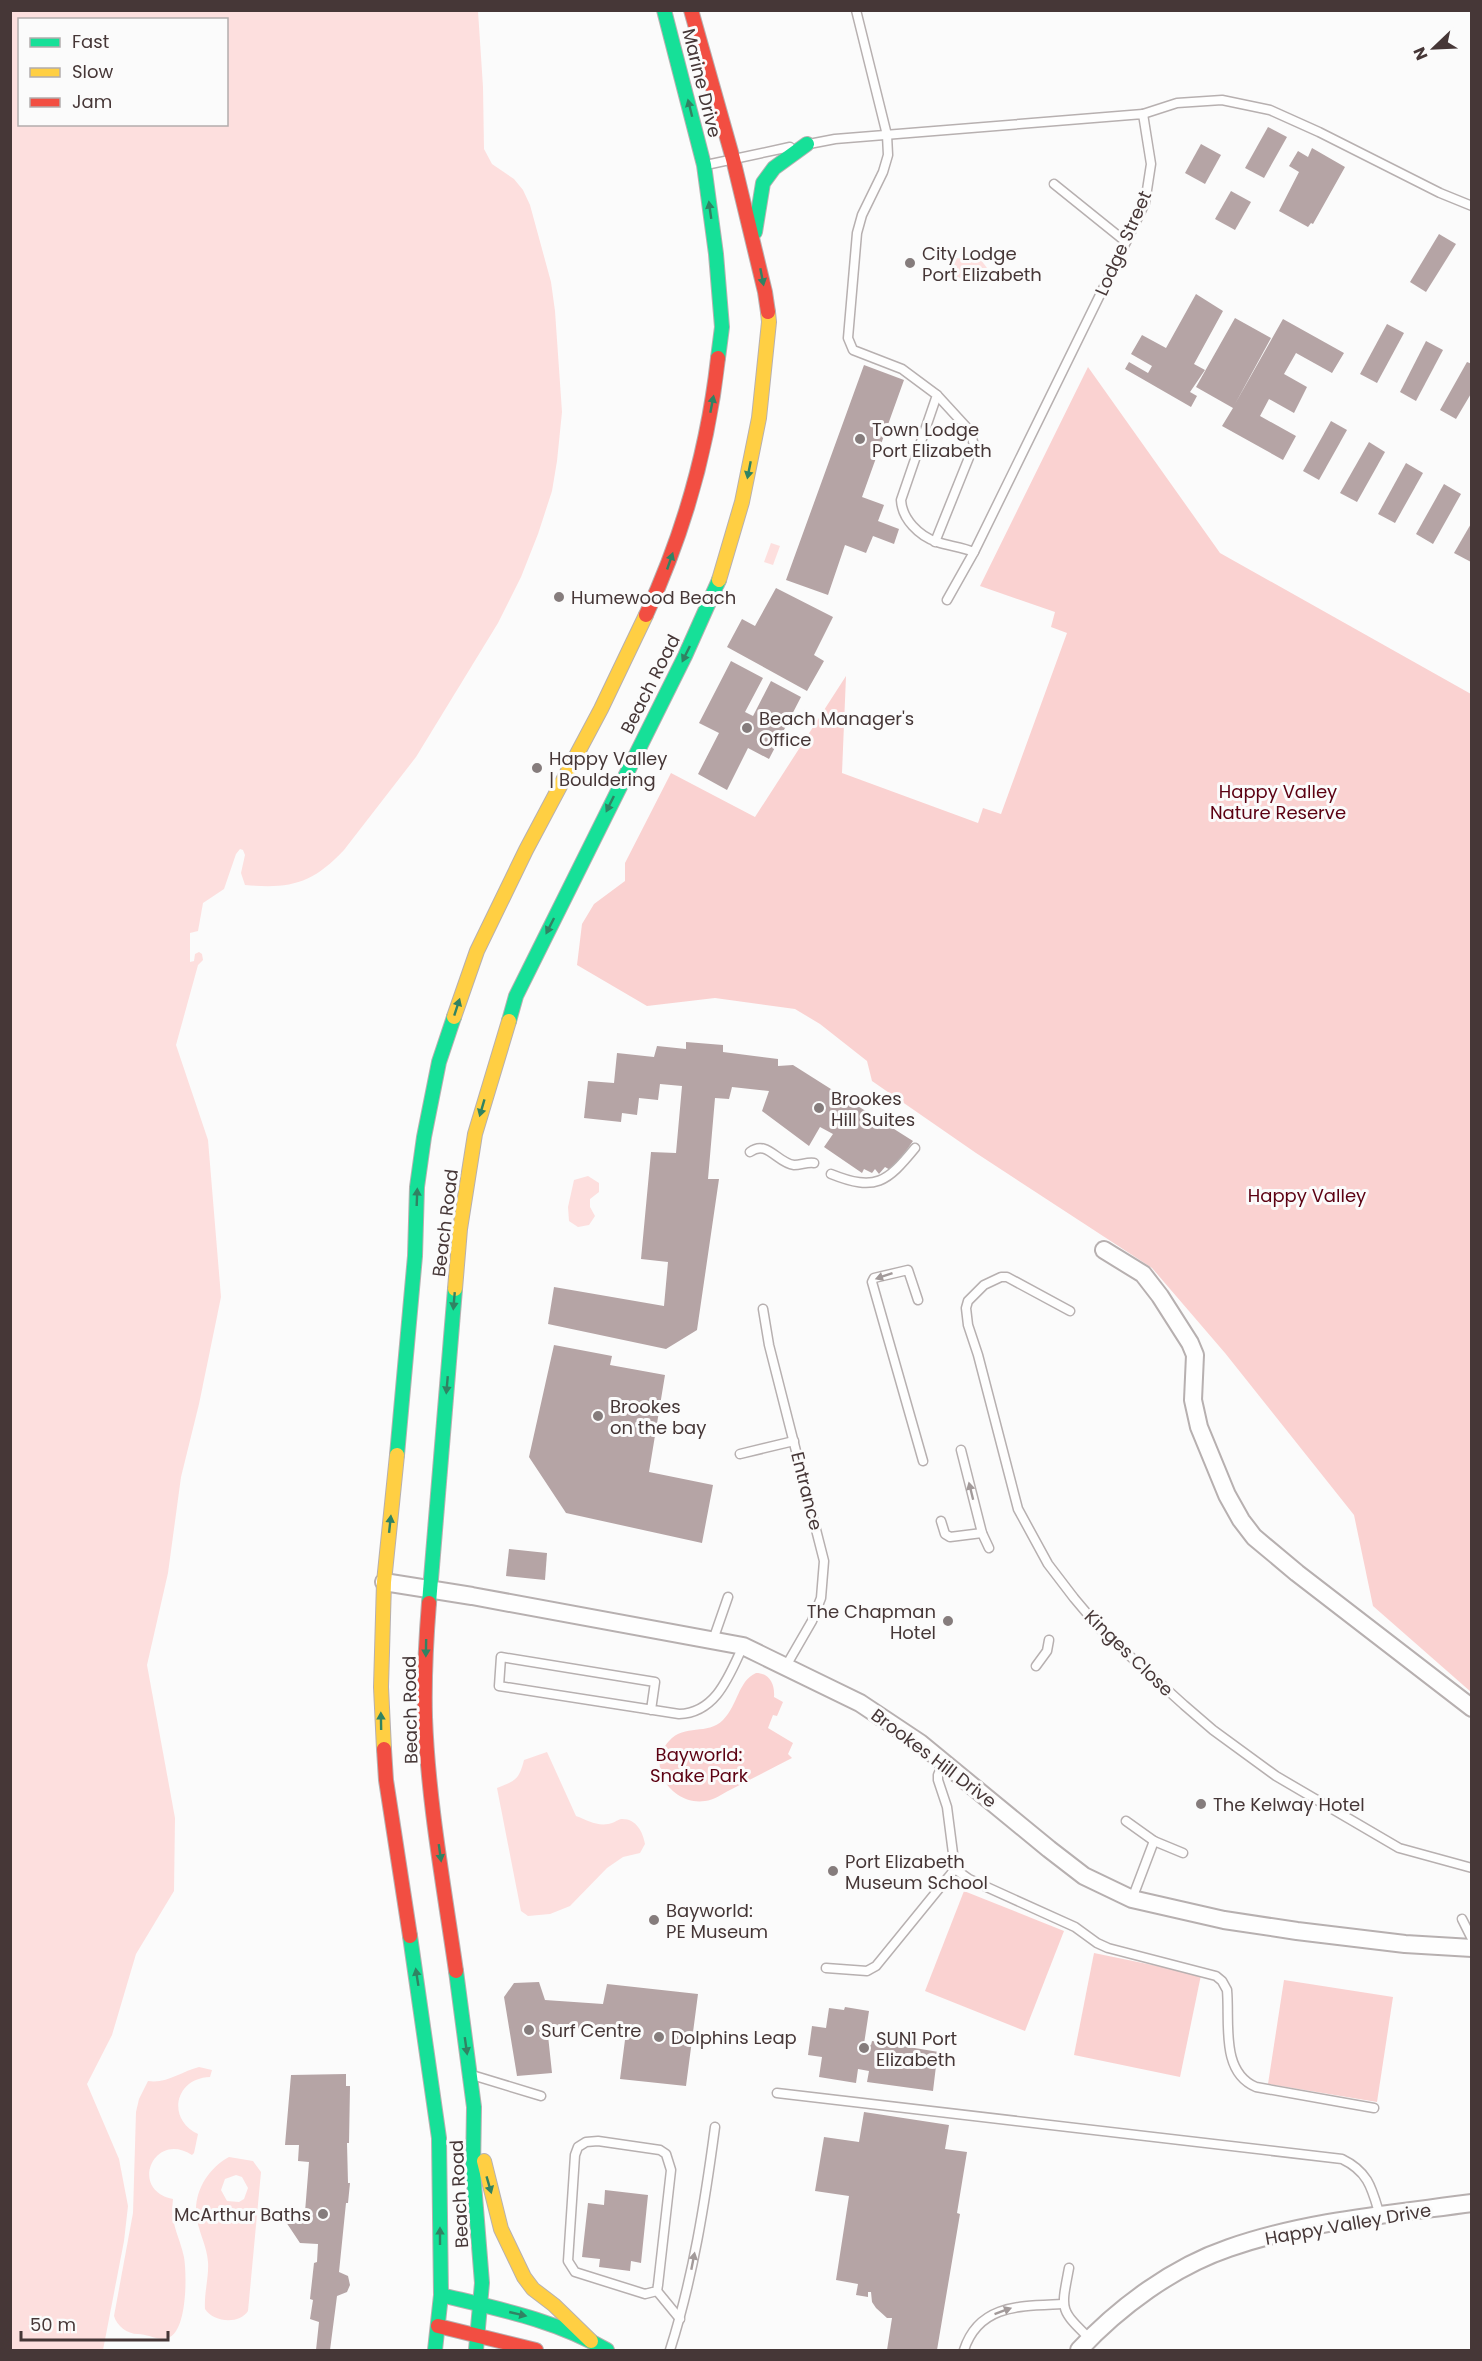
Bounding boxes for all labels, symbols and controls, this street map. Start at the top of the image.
legend [18,18,228,126]
north arrow [1404,18,1464,78]
street label: Marine Drive [676,26,728,140]
text: Fast [72,29,109,54]
text: N [1408,44,1434,64]
text: Slow [72,59,114,84]
text: Jam [72,89,112,114]
one-way arrow [685,99,694,117]
street label: Lodge Street [1089,187,1157,299]
one-way arrow [706,200,715,219]
place label: City Lodge Port Elizabeth [922,241,1042,287]
marker: City Lodge Port Elizabeth [903,256,917,270]
one-way arrow [758,268,767,287]
one-way arrow [708,394,717,413]
place label: Town Lodge Port Elizabeth [872,417,992,463]
marker: Town Lodge Port Elizabeth [853,432,867,446]
one-way arrow [744,461,753,480]
one-way arrow [666,552,676,570]
place label: Humewood Beach [571,585,736,610]
marker: Humewood Beach [552,590,566,604]
street label: Beach Road [614,630,686,738]
one-way arrow [681,645,690,662]
place label: Beach Manager's Office [759,706,914,752]
marker: Beach Manager's Office [740,721,754,735]
place label: Happy Valley | Bouldering [549,746,667,792]
marker: Happy Valley | Bouldering [530,761,544,775]
park label: Happy Valley Nature Reserve [1210,779,1346,825]
one-way arrow [606,796,615,813]
one-way arrow [545,917,555,935]
one-way arrow [452,998,462,1016]
place label: Brookes Hill Suites [831,1086,915,1132]
one-way arrow [477,1099,486,1117]
marker: Brookes Hill Suites [812,1101,826,1115]
street label: Beach Road [426,1168,464,1278]
park label: Happy Valley [1248,1183,1366,1208]
one-way arrow [412,1188,422,1207]
one-way arrow [874,1272,892,1281]
one-way arrow [449,1291,458,1310]
one-way arrow [442,1375,451,1394]
place label: Brookes on the bay [610,1394,706,1440]
marker: Brookes on the bay [591,1409,605,1423]
street label: Entrance [785,1449,829,1533]
one-way arrow [966,1482,975,1500]
one-way arrow [385,1515,395,1534]
place label: The Chapman Hotel [807,1599,936,1645]
street label: Kinges Close [1079,1604,1179,1702]
marker: The Chapman Hotel [941,1614,955,1628]
one-way arrow [421,1639,431,1658]
street label: Beach Road [397,1656,423,1764]
street label: Brookes Hill Drive [866,1703,1002,1813]
one-way arrow [377,1712,386,1731]
park label: Bayworld: Snake Park [650,1742,749,1788]
place label: The Kelway Hotel [1213,1792,1365,1817]
marker: The Kelway Hotel [1194,1797,1208,1811]
one-way arrow [435,1843,444,1862]
place label: Port Elizabeth Museum School [845,1849,988,1895]
marker: Port Elizabeth Museum School [826,1864,840,1878]
place label: Bayworld: PE Museum [666,1898,768,1944]
marker: Bayworld: PE Museum [647,1913,661,1927]
one-way arrow [413,1967,422,1986]
place label: Surf Centre [541,2018,642,2043]
marker: Surf Centre [522,2023,536,2037]
place label: Dolphins Leap [671,2025,797,2050]
place label: SUN1 Port Elizabeth [876,2026,957,2072]
marker: Dolphins Leap [652,2030,666,2044]
one-way arrow [462,2037,471,2056]
marker: SUN1 Port Elizabeth [857,2041,871,2055]
street label: Beach Road [444,2139,474,2249]
one-way arrow [485,2176,494,2194]
street label: Happy Valley Drive [1263,2197,1433,2251]
place label: McArthur Baths [174,2202,311,2227]
marker: McArthur Baths [316,2207,330,2221]
one-way arrow [435,2227,445,2246]
one-way arrow [689,2252,698,2271]
scale bar [21,2304,168,2342]
one-way arrow [994,2306,1012,2316]
one-way arrow [509,2309,527,2319]
text: 50 m [30,2312,76,2337]

